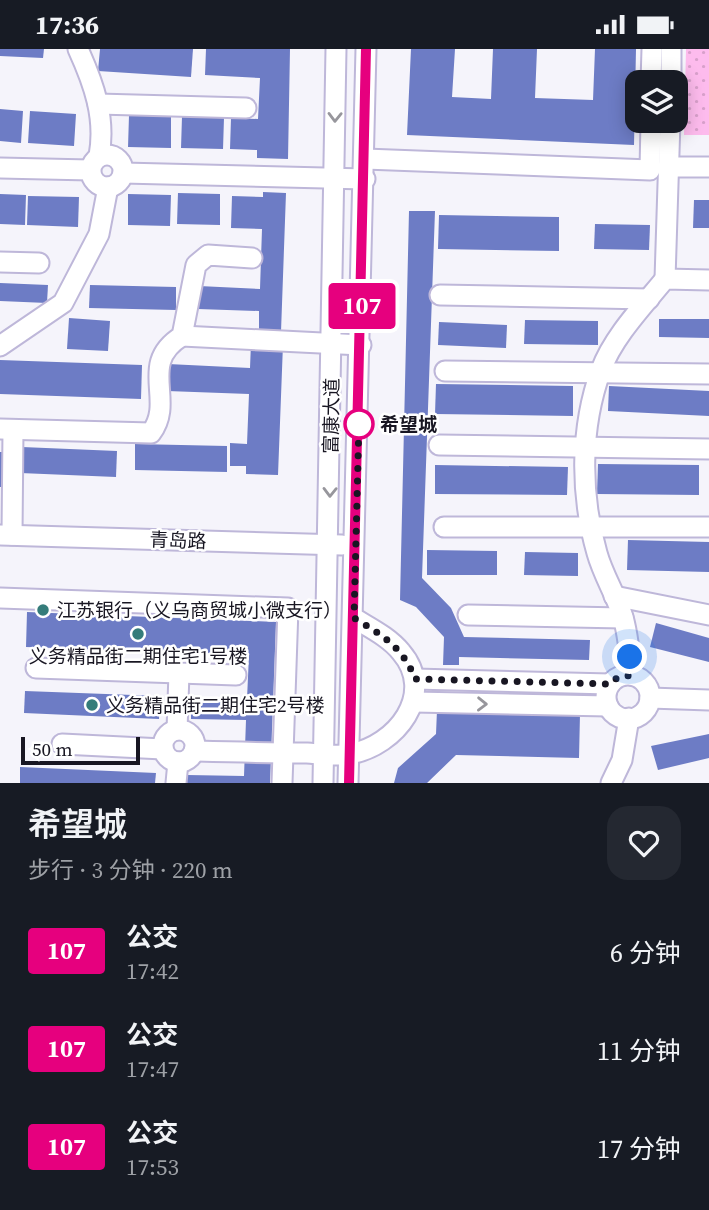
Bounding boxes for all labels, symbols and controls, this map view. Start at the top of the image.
text: 17:36 [35,7,99,43]
map controls [625,70,688,133]
button: layers [625,70,688,133]
one-way arrow [327,112,343,123]
line badge: 107 [322,283,402,329]
text: 107 [342,289,382,322]
street label: 富康大道 [317,378,345,454]
marker: 希望城 [344,409,374,439]
place label: 希望城 [380,411,437,437]
one-way arrow [322,487,338,497]
street label: 青岛路 [149,526,207,554]
place label: 江苏银行（义乌商贸城小微支行） [57,597,342,623]
marker: 江苏银行（义乌商贸城小微支行） [35,602,51,618]
marker: 义务精品街二期住宅1号楼 [130,626,146,642]
your location [612,639,647,674]
place label: 义务精品街二期住宅1号楼 [29,643,247,669]
place label: 义务精品街二期住宅2号楼 [106,692,325,718]
one-way arrow [477,696,488,711]
marker: 义务精品街二期住宅2号楼 [84,697,100,713]
scale bar [21,734,140,766]
text: 50 m [32,736,73,762]
text: 希望城 [28,802,127,847]
button: heart [607,806,681,880]
text: 步行 · 3 分钟 · 220 m [28,854,233,886]
text: 公交 [126,919,178,955]
text: 107 [47,934,86,967]
text: 6 分钟 [610,935,681,971]
text: 17:42 [126,955,179,987]
text: 公交 [126,1017,178,1053]
text: 107 [47,1032,86,1065]
text: 11 分钟 [597,1033,681,1069]
text: 17:47 [126,1053,179,1085]
text: 公交 [126,1115,178,1151]
text: 107 [47,1130,86,1163]
text: 17 分钟 [597,1131,681,1167]
text: 17:53 [126,1151,179,1183]

